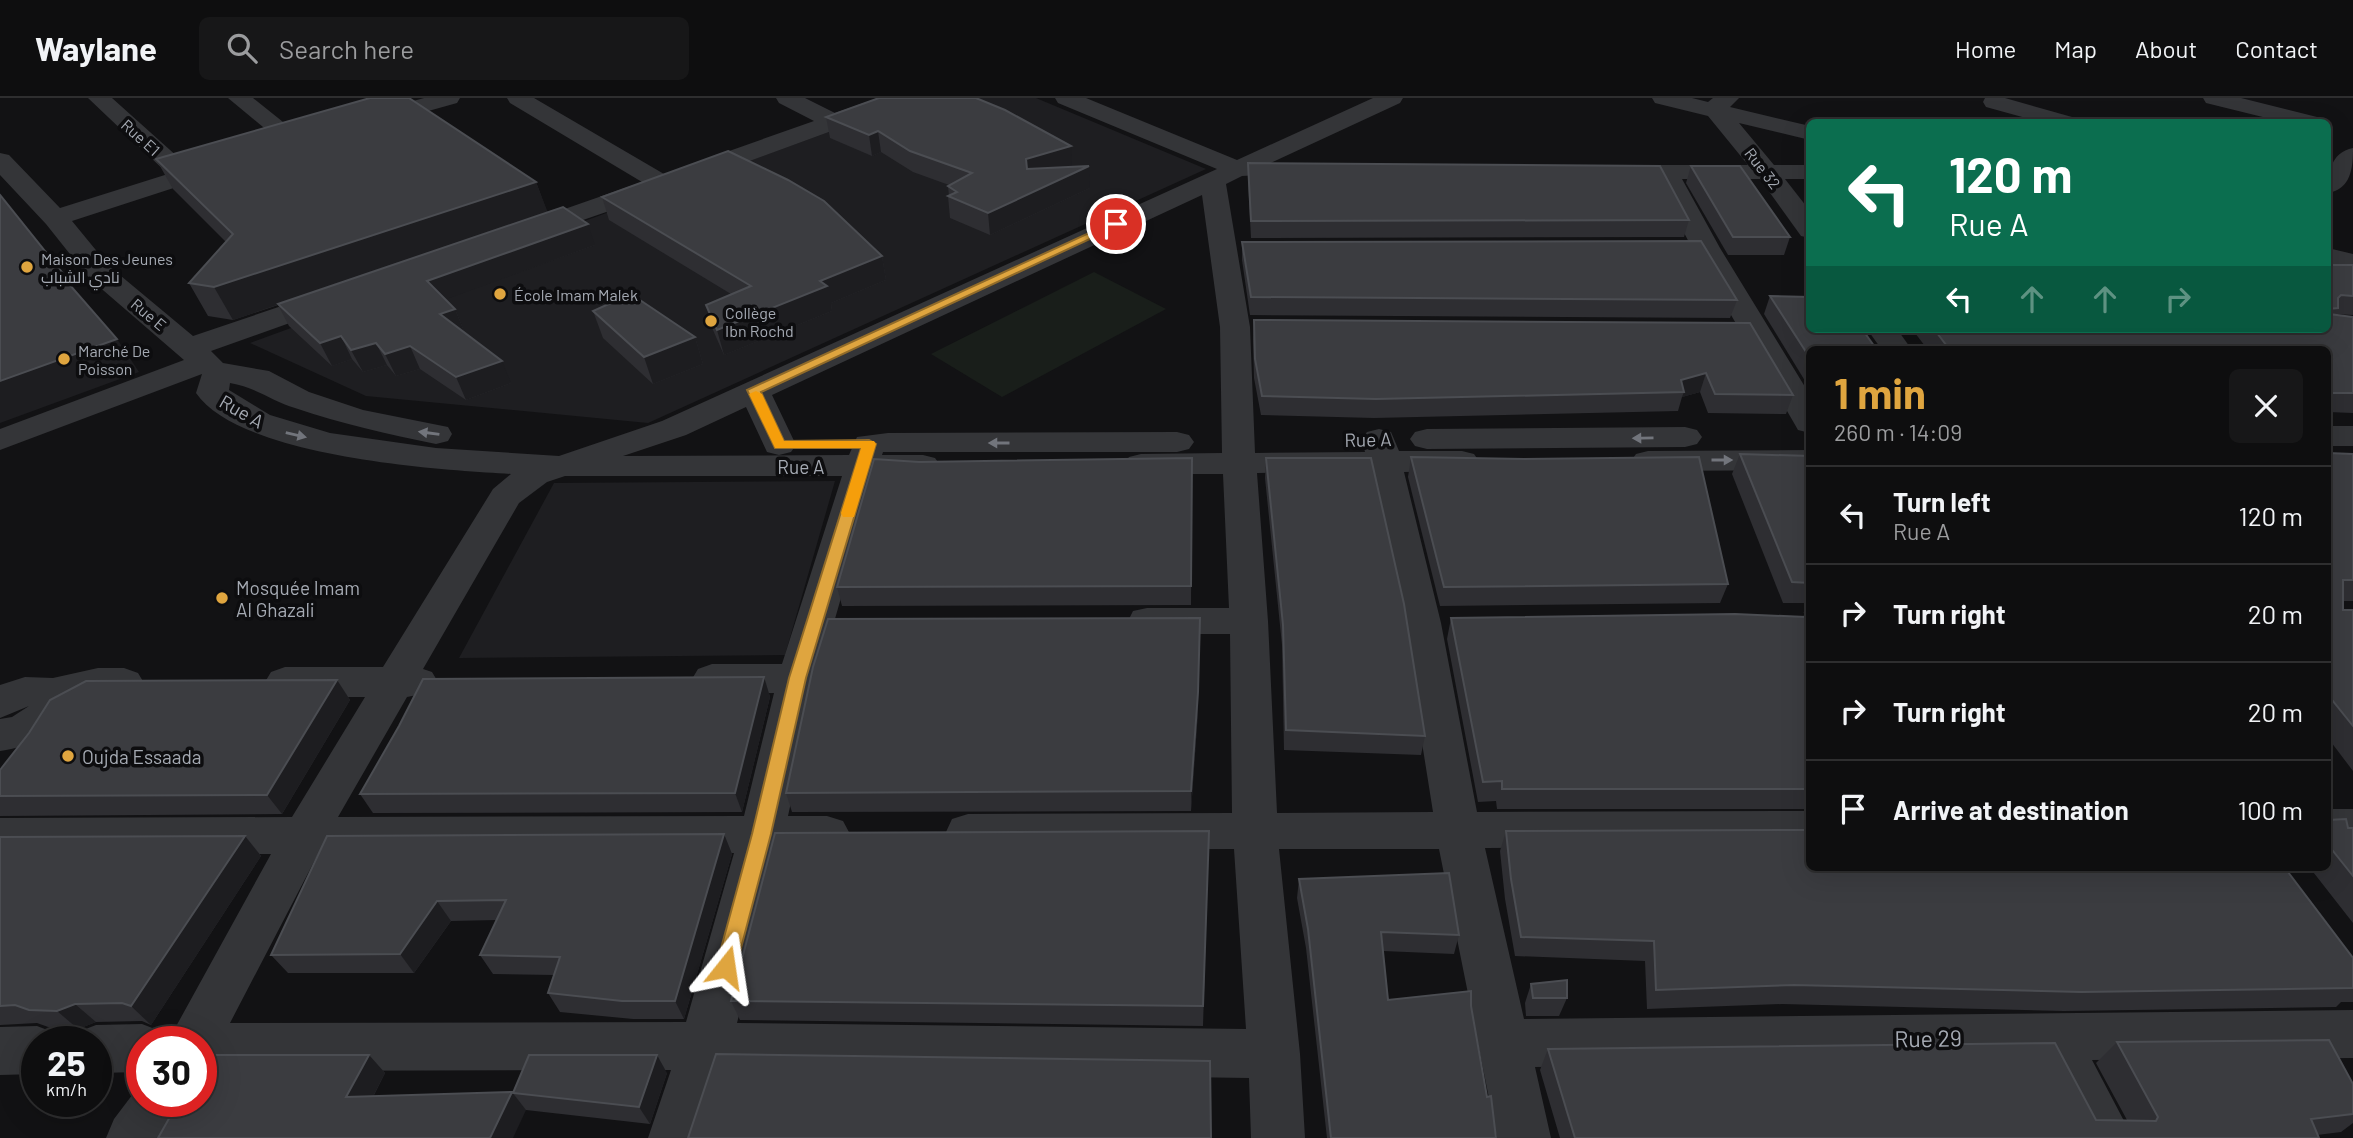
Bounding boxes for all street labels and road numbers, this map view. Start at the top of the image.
street label: Rue E1 [118,115,164,159]
street label: Rue 32 [1741,144,1785,192]
street label: Rue E [128,294,170,334]
street label: Rue A [216,389,268,433]
street label: Rue A [1344,427,1392,451]
street label: Rue A [777,455,825,478]
street label: Rue 29 [1894,1023,1962,1053]

